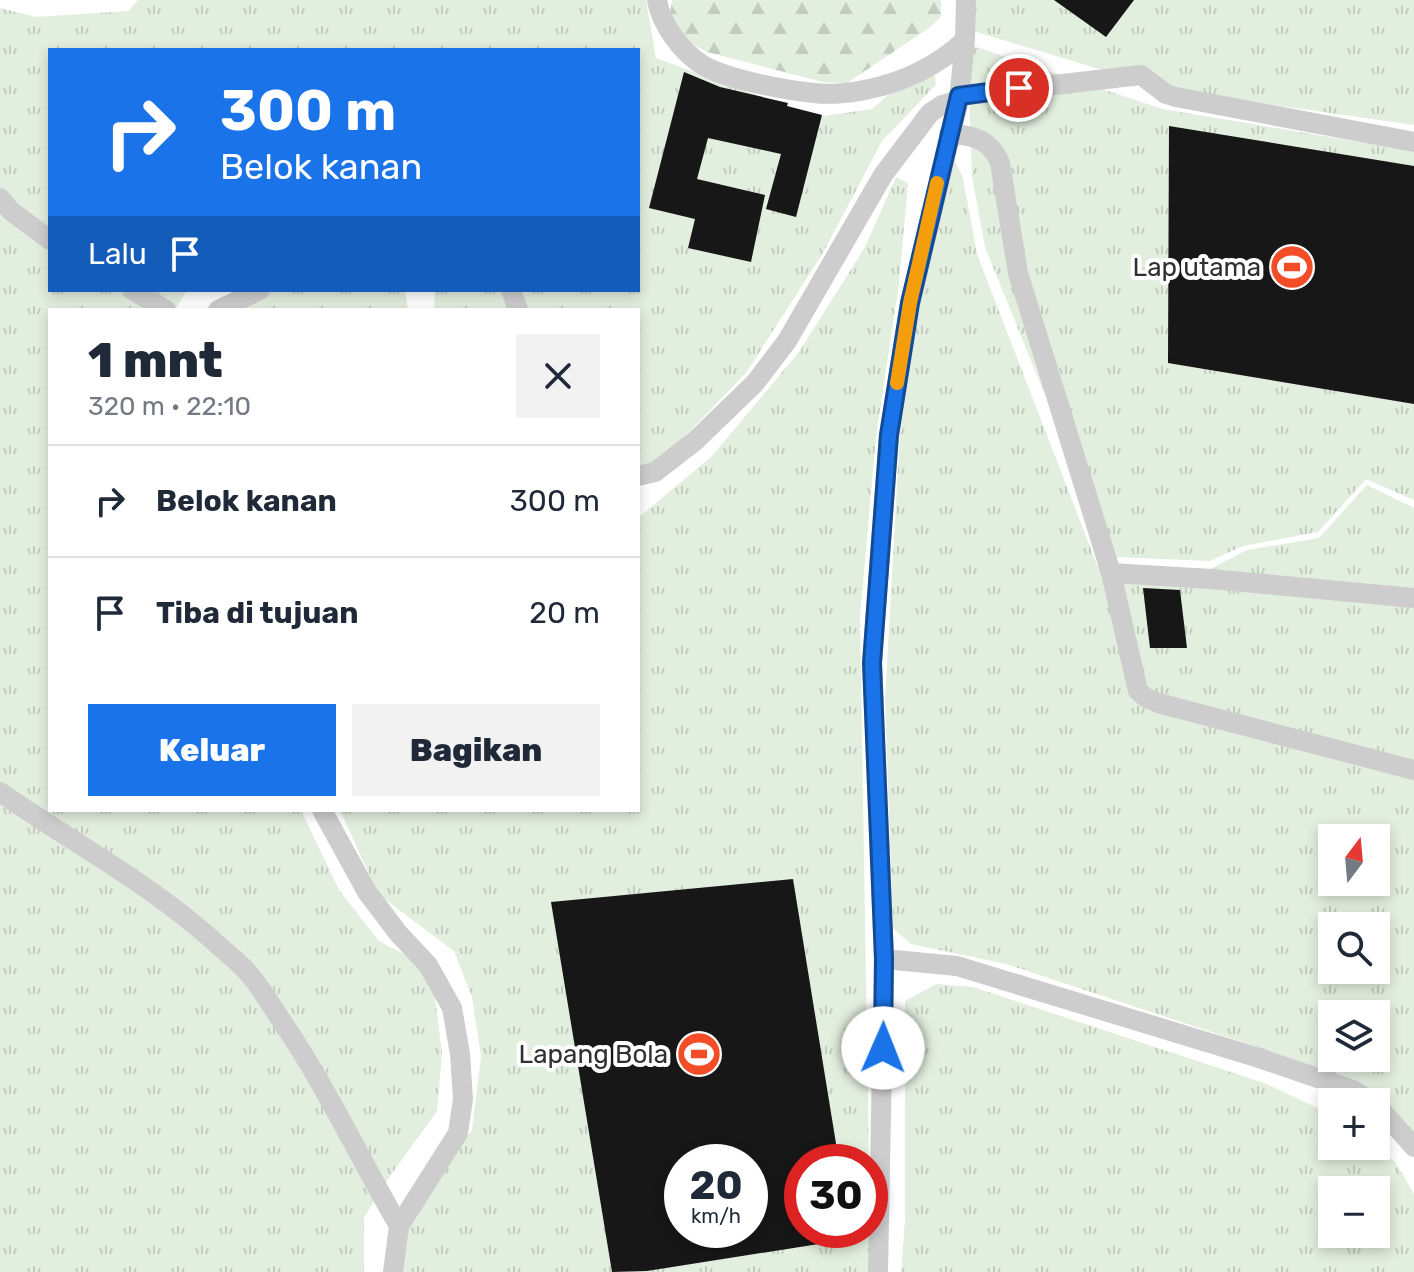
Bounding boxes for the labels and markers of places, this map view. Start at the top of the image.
pin [985,54,1053,122]
sports icon: Lap utama [1268,243,1316,291]
place label: Lap utama [1133,252,1261,283]
sports icon: Lapang Bola [675,1030,723,1078]
place label: Lapang Bola [519,1039,668,1070]

